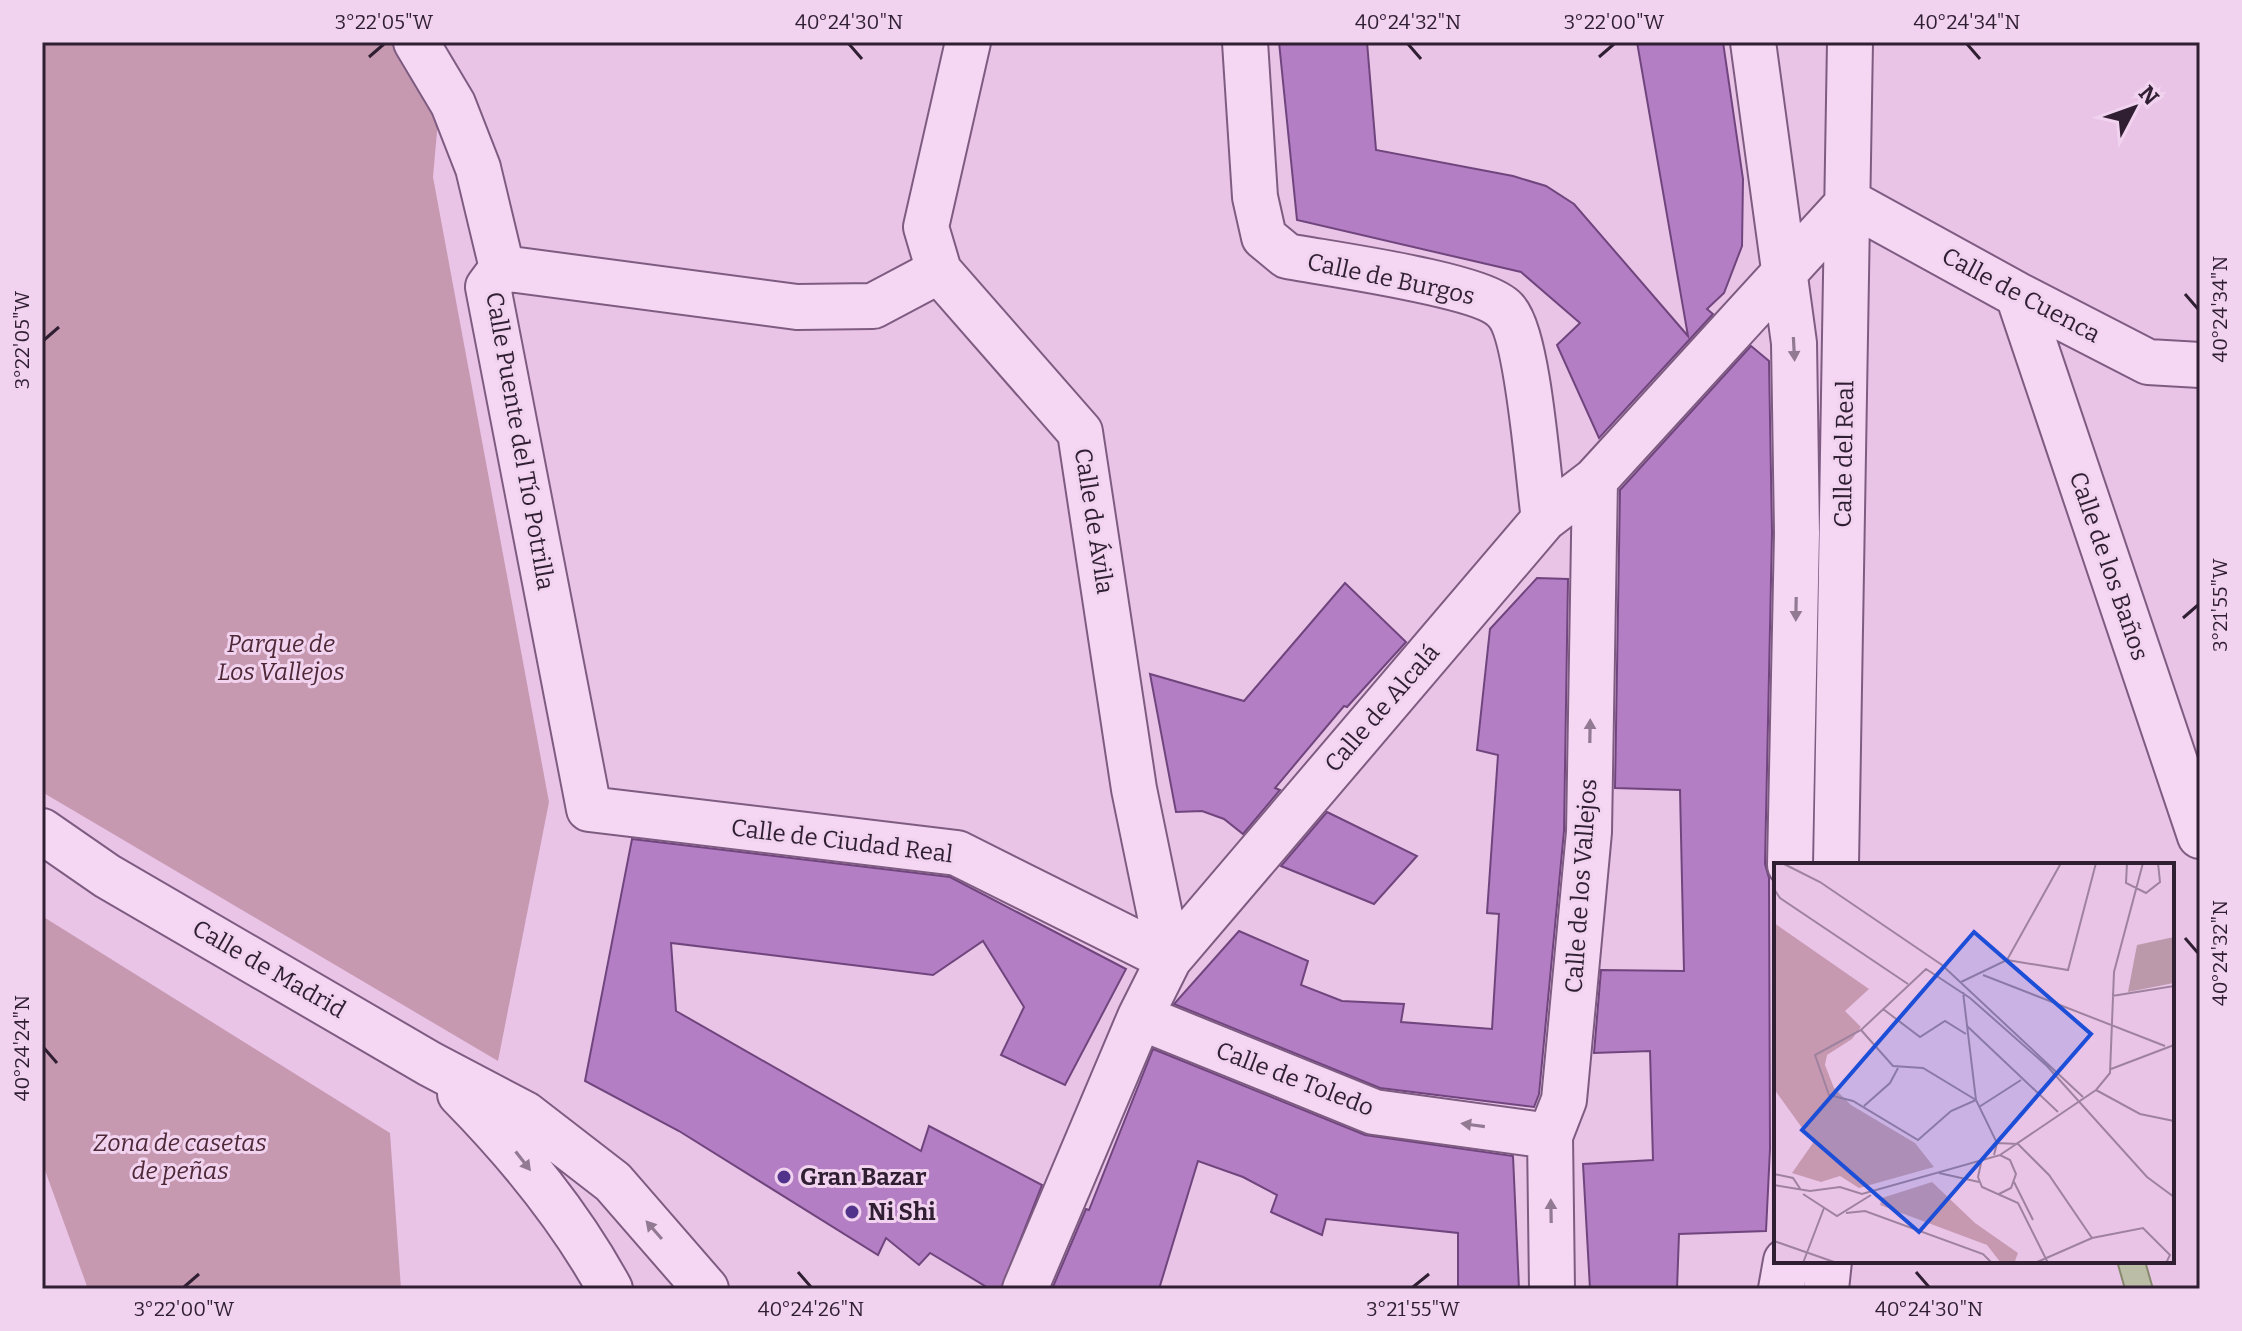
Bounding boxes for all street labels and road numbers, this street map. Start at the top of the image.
street label: Calle de Cuenca [1937,242,2105,348]
street label: Calle de Burgos [1305,248,1477,310]
street label: Calle Puente del Tío Potrilla [480,290,560,592]
street label: Calle del Real [1829,380,1859,528]
street label: Calle de Ávila [1069,446,1120,596]
street label: Calle de los Baños [2064,468,2154,664]
street label: Calle de Alcalá [1319,638,1445,778]
street label: Calle de los Vallejos [1560,778,1602,994]
street label: Calle de Ciudad Real [729,813,955,869]
street label: Calle de Madrid [188,914,350,1024]
street label: Calle de Toledo [1212,1036,1378,1122]

